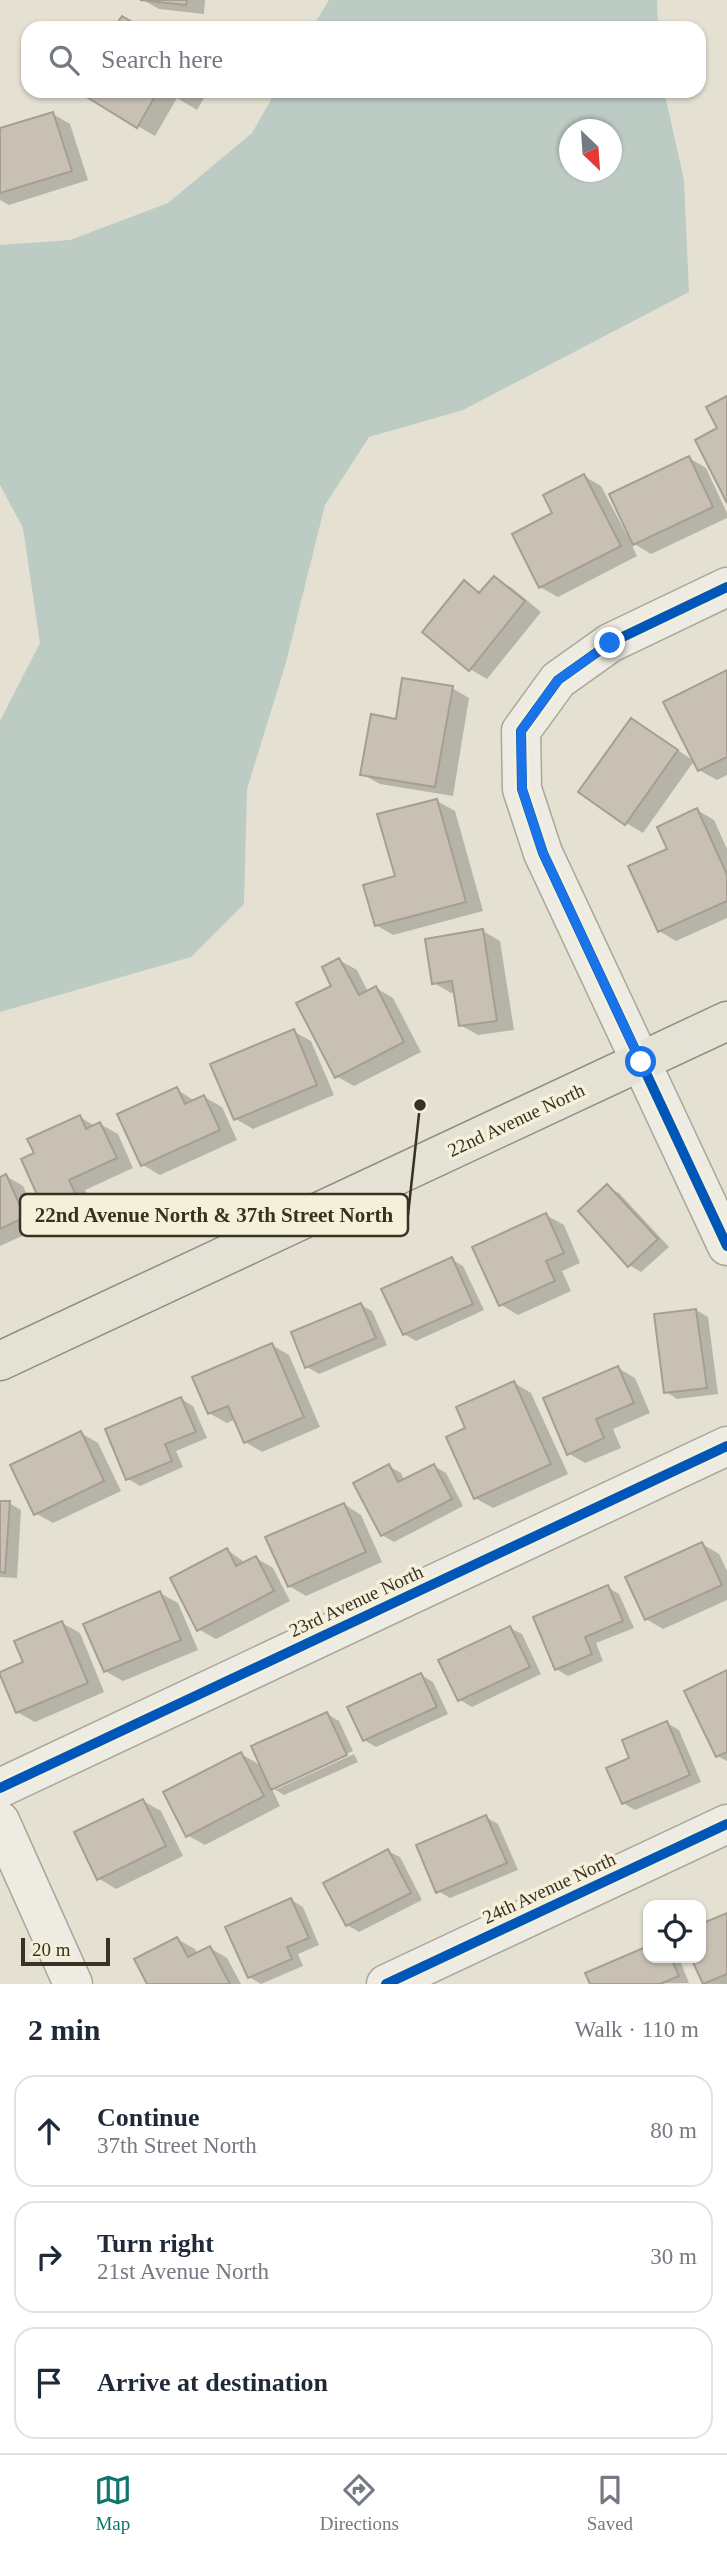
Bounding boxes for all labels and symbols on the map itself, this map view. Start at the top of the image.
north arrow [559,119,622,182]
route end [594,627,625,658]
route start [625,1046,656,1077]
street label: 22nd Avenue North [444,1079,588,1161]
callout: 22nd Avenue North & 37th Street North [20,1194,408,1236]
text: 22nd Avenue North & 37th Street North [35,1203,394,1227]
street label: 23rd Avenue North [286,1561,427,1641]
street label: 24th Avenue North [479,1848,619,1928]
scale bar [21,1935,110,1967]

